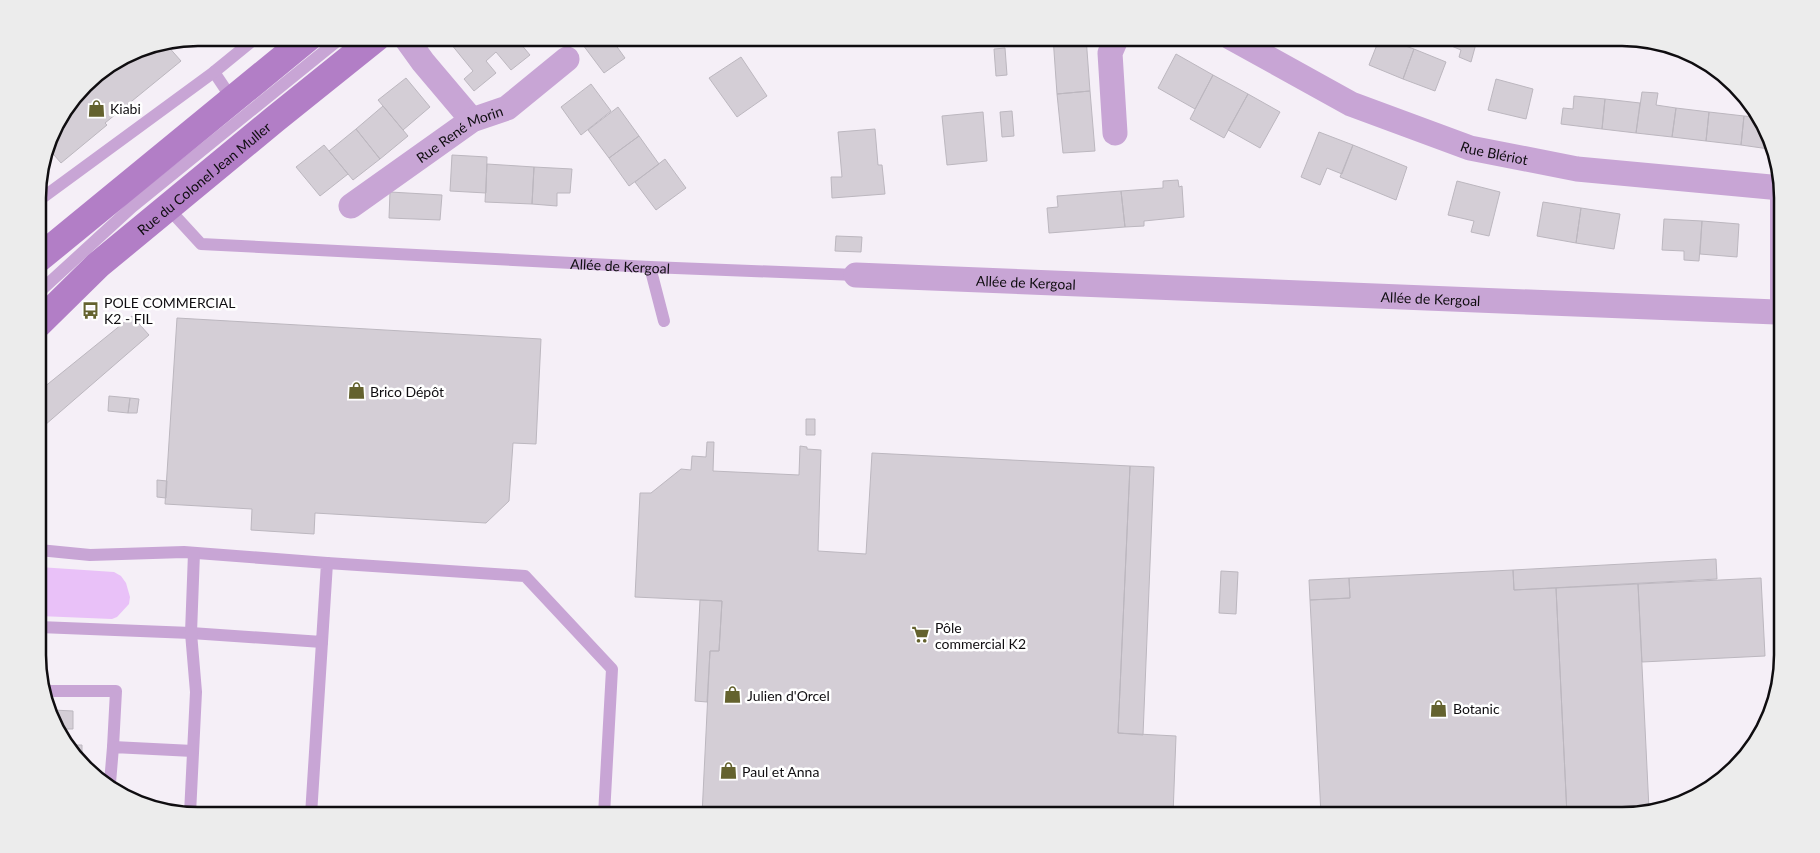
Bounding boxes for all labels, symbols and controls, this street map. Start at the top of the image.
shop icon: Kiabi [86,98,106,118]
place label: Kiabi [110,100,141,117]
street label: Rue René Morin [413,102,505,166]
street label: Rue du Colonel Jean Muller [133,118,274,238]
street label: Rue Blériot [1458,137,1529,168]
street label: Allée de Kergoal [570,254,670,276]
street label: Allée de Kergoal [976,271,1076,292]
street label: Allée de Kergoal [1380,288,1481,309]
place label: POLE COMMERCIAL K2 - FIL [104,294,236,327]
bus stop icon: POLE COMMERCIAL K2 - FIL [80,300,100,320]
shop icon: Brico Dépôt [346,381,366,401]
place label: Brico Dépôt [370,383,444,400]
place label: Pôle commercial K2 [935,619,1026,652]
supermarket icon: Pôle commercial K2 [911,625,931,645]
shop icon: Julien d'Orcel [723,685,743,705]
place label: Julien d'Orcel [747,687,830,704]
shop icon: Botanic [1429,698,1449,718]
place label: Botanic [1453,700,1500,717]
shop icon: Paul et Anna [718,761,738,781]
place label: Paul et Anna [742,763,819,780]

